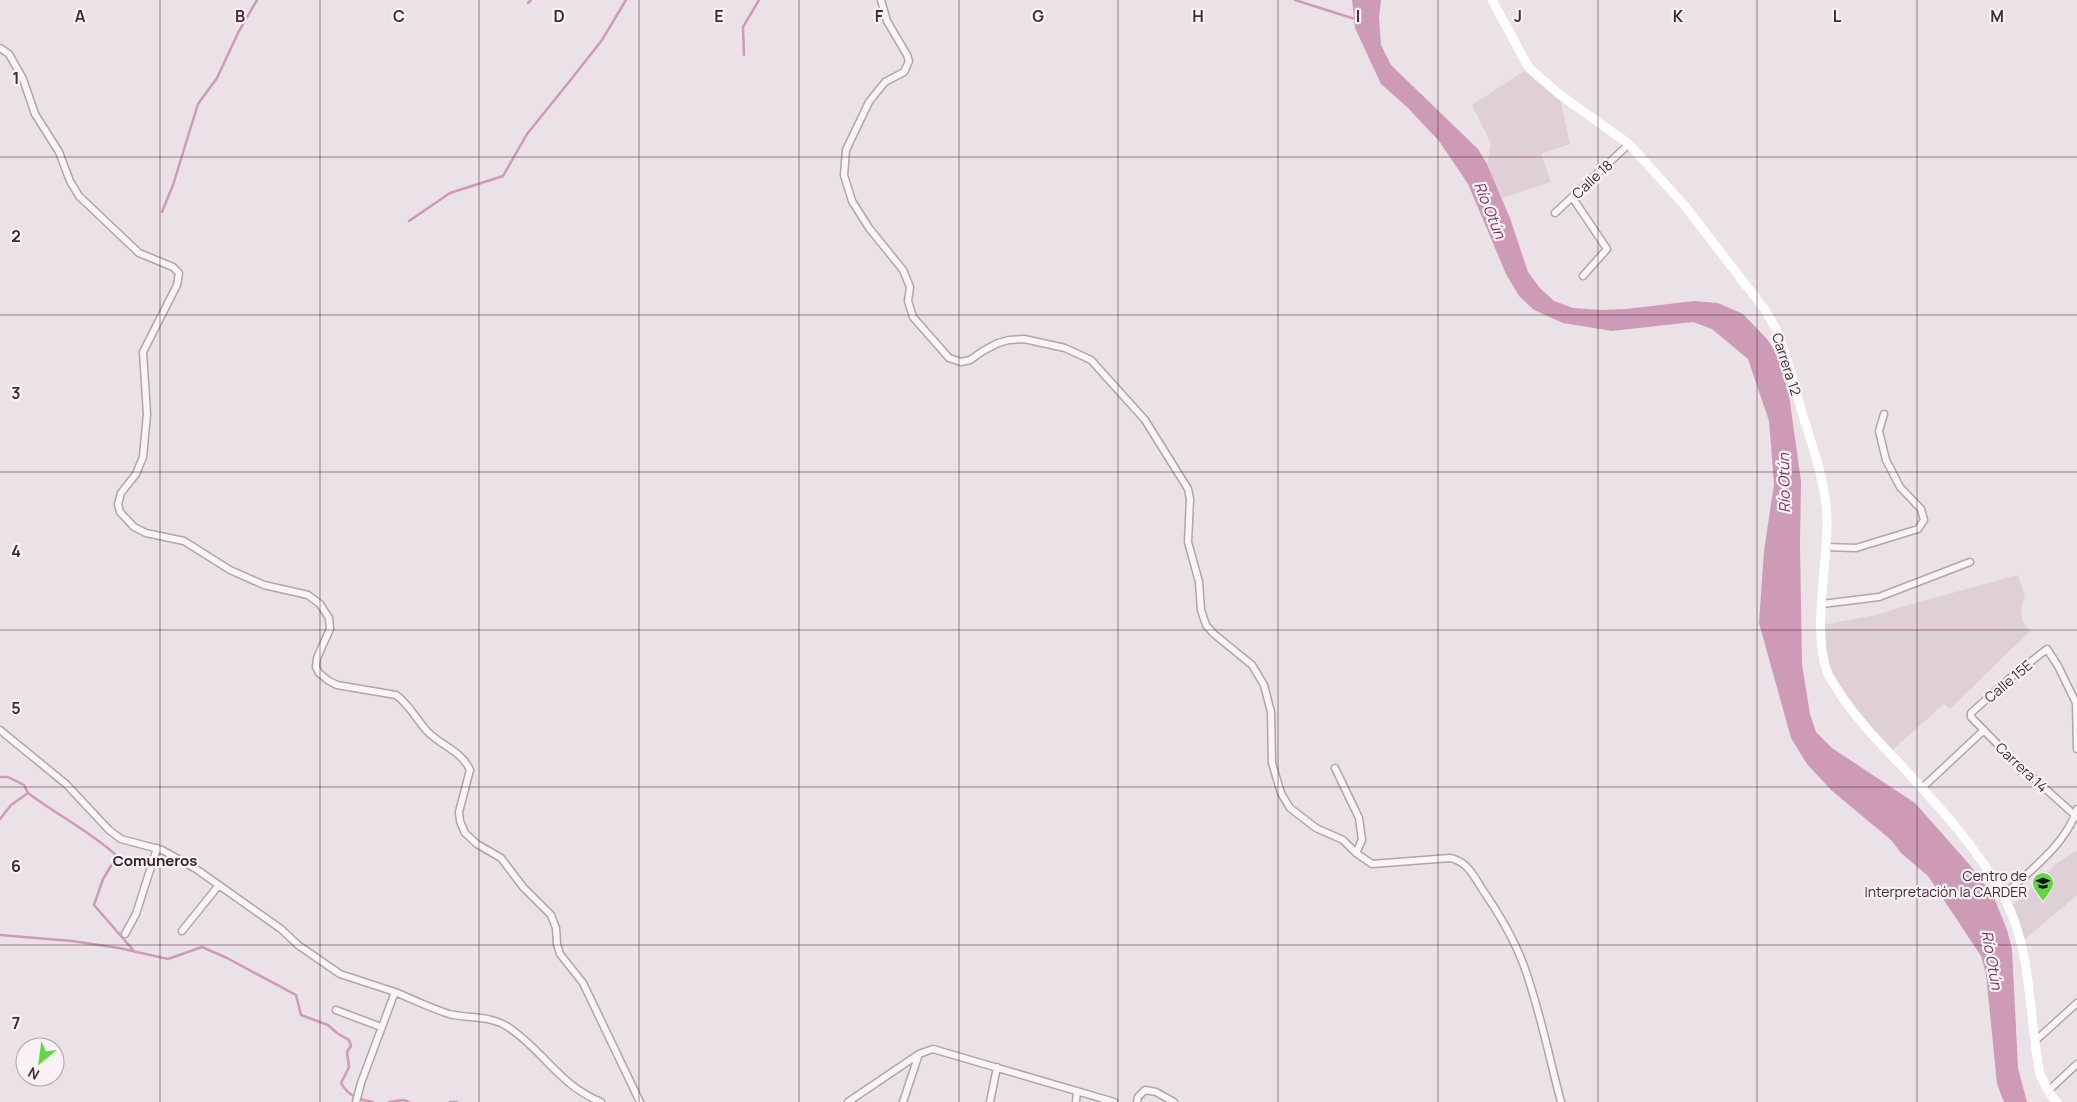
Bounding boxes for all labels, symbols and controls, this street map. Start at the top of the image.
text: A [75,5,86,27]
text: B [235,5,245,27]
text: C [393,5,405,27]
text: D [553,5,565,27]
text: E [714,5,724,27]
text: F [875,5,884,27]
text: G [1032,5,1044,27]
text: H [1192,5,1204,27]
text: I [1356,5,1360,27]
text: J [1514,5,1522,27]
text: K [1673,5,1684,27]
text: L [1833,5,1842,27]
text: M [1990,5,2004,27]
text: 1 [12,67,20,89]
street label: Calle 18 [1568,155,1616,203]
water label: Río Otún [1469,178,1511,243]
text: 2 [11,225,21,247]
street label: Carrera 12 [1768,330,1806,398]
text: 3 [11,382,21,404]
water label: Río Otún [1773,452,1795,513]
text: 4 [11,540,21,562]
street label: Calle 15E [1980,655,2036,707]
text: 5 [11,697,21,719]
street label: Carrera 14 [1992,738,2052,796]
district label: Comuneros [113,850,197,871]
text: 6 [11,855,21,877]
place label: Centro de Interpretación la CARDER [1864,866,2027,901]
school or university icon: Centro de Interpretación la CARDER [2031,871,2055,902]
water label: Río Otún [1976,929,2008,992]
text: 7 [12,1012,20,1034]
north arrow [15,1037,65,1087]
text: N [24,1063,42,1085]

